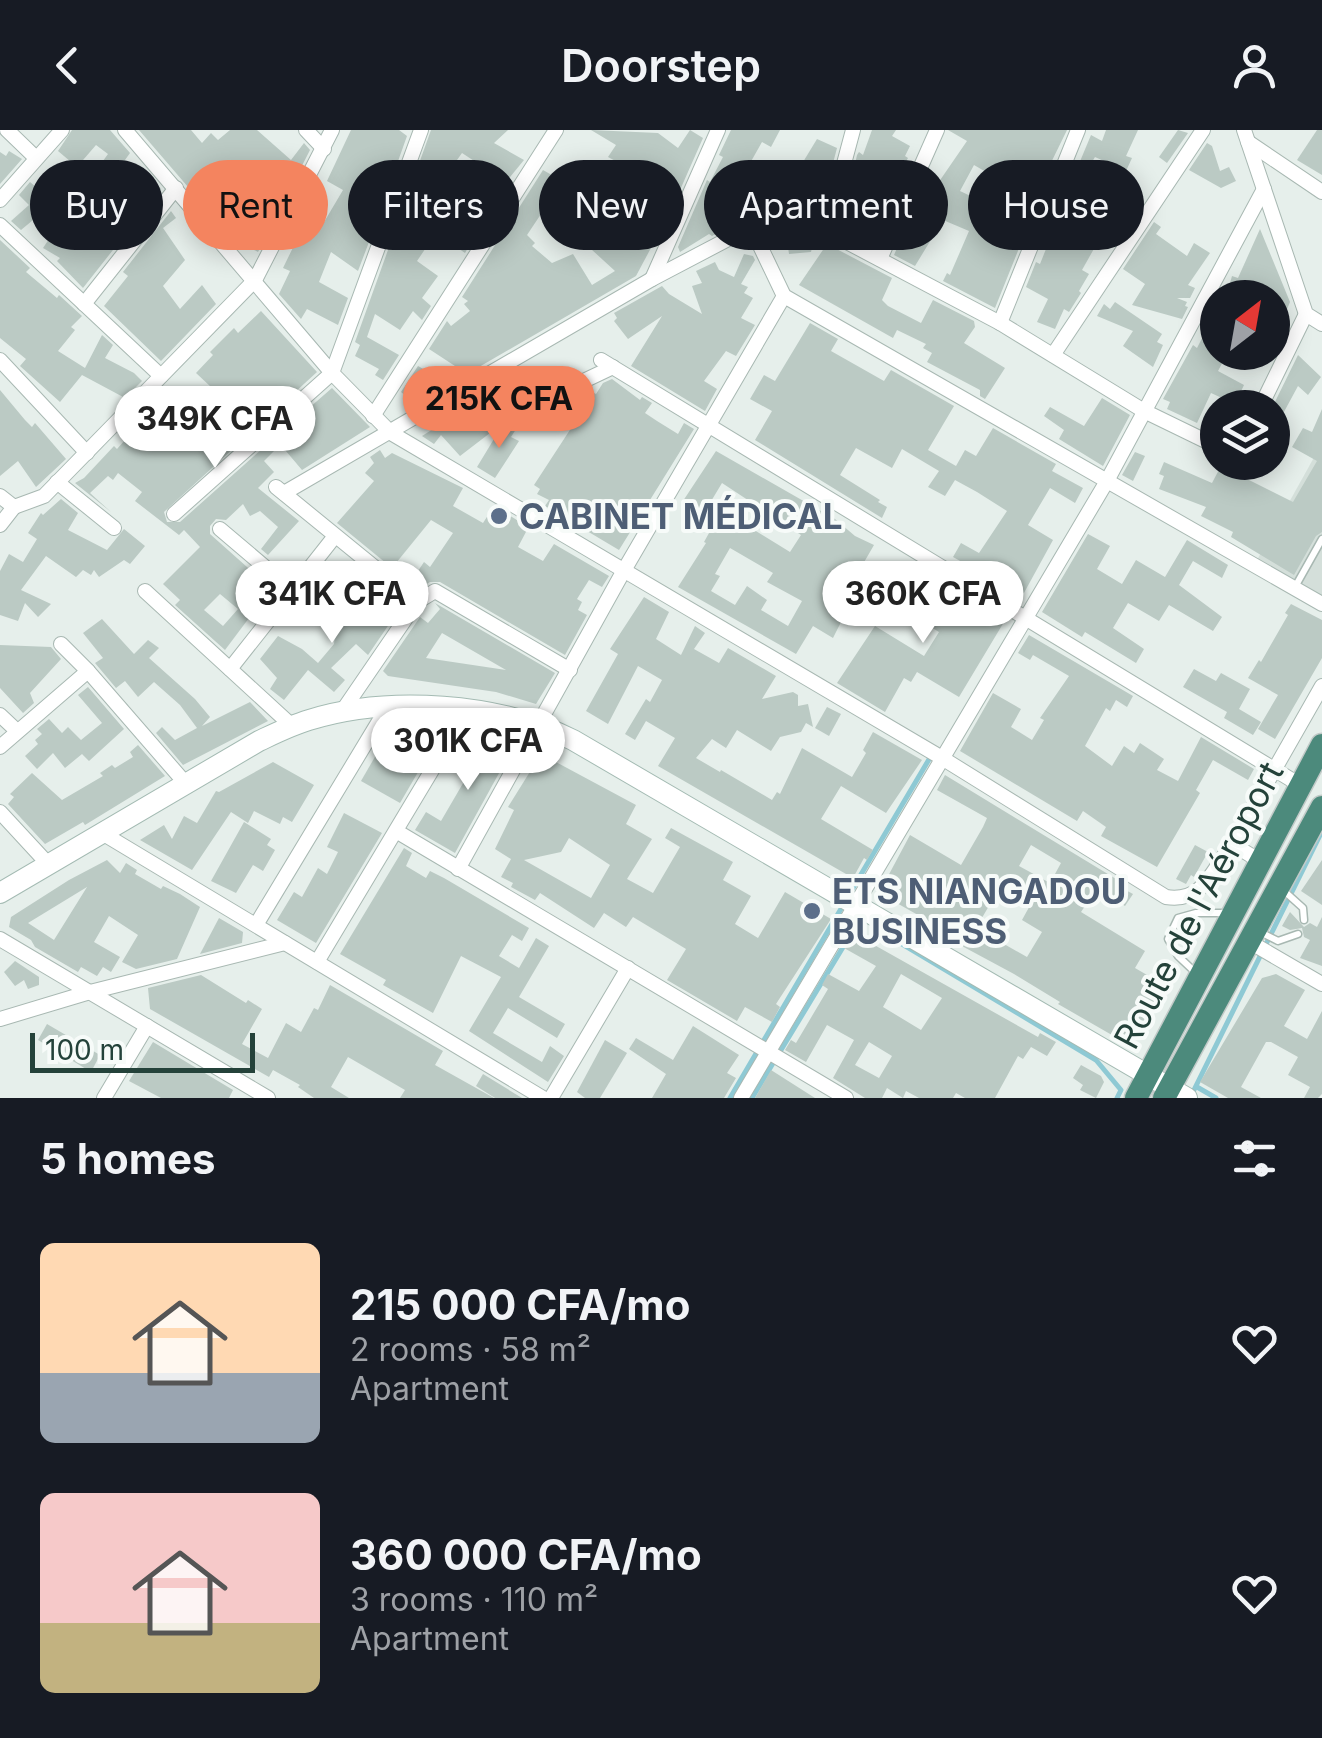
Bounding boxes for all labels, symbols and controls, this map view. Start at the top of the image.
icon: back [40,38,95,93]
text: Doorstep [561,38,761,93]
icon: person [1227,38,1282,93]
chip: Buy [30,160,163,250]
chip: Rent [183,160,328,250]
chip: Filters [348,160,519,250]
chip: New [539,160,684,250]
chip: Apartment [704,160,948,250]
chip: House [968,160,1144,250]
north arrow [1200,280,1290,370]
map controls [1200,280,1290,480]
pin: 215K CFA [396,366,602,451]
text: 215K CFA [425,379,573,418]
pin: 349K CFA [112,386,318,471]
button: layers [1200,390,1290,480]
text: 349K CFA [136,399,294,438]
place label: CABINET MÉDICAL [519,495,842,537]
marker: CABINET MÉDICAL [488,505,510,527]
pin: 341K CFA [229,561,435,646]
pin: 360K CFA [820,561,1026,646]
text: 341K CFA [258,574,406,613]
text: 360K CFA [844,574,1002,613]
pin: 301K CFA [365,708,571,793]
text: 301K CFA [393,721,543,760]
street label: Route de l'Aéroport [1105,754,1291,1056]
place label: ETS NIANGADOU BUSINESS [832,870,1126,952]
marker: ETS NIANGADOU BUSINESS [801,900,823,922]
scale bar [30,1028,255,1073]
text: 100 m [45,1033,124,1067]
icon: filters [1227,1131,1282,1186]
text: 5 homes [40,1133,216,1184]
text: 215 000 CFA/mo [350,1279,690,1330]
icon: home [120,1283,240,1403]
icon: heart [1227,1316,1282,1371]
text: 2 rooms · 58 m² [350,1330,591,1369]
text: Apartment [350,1369,509,1408]
text: 360 000 CFA/mo [350,1529,702,1580]
icon: home [120,1533,240,1653]
icon: heart [1227,1566,1282,1621]
text: 3 rooms · 110 m² [350,1580,598,1619]
text: Apartment [350,1619,509,1658]

